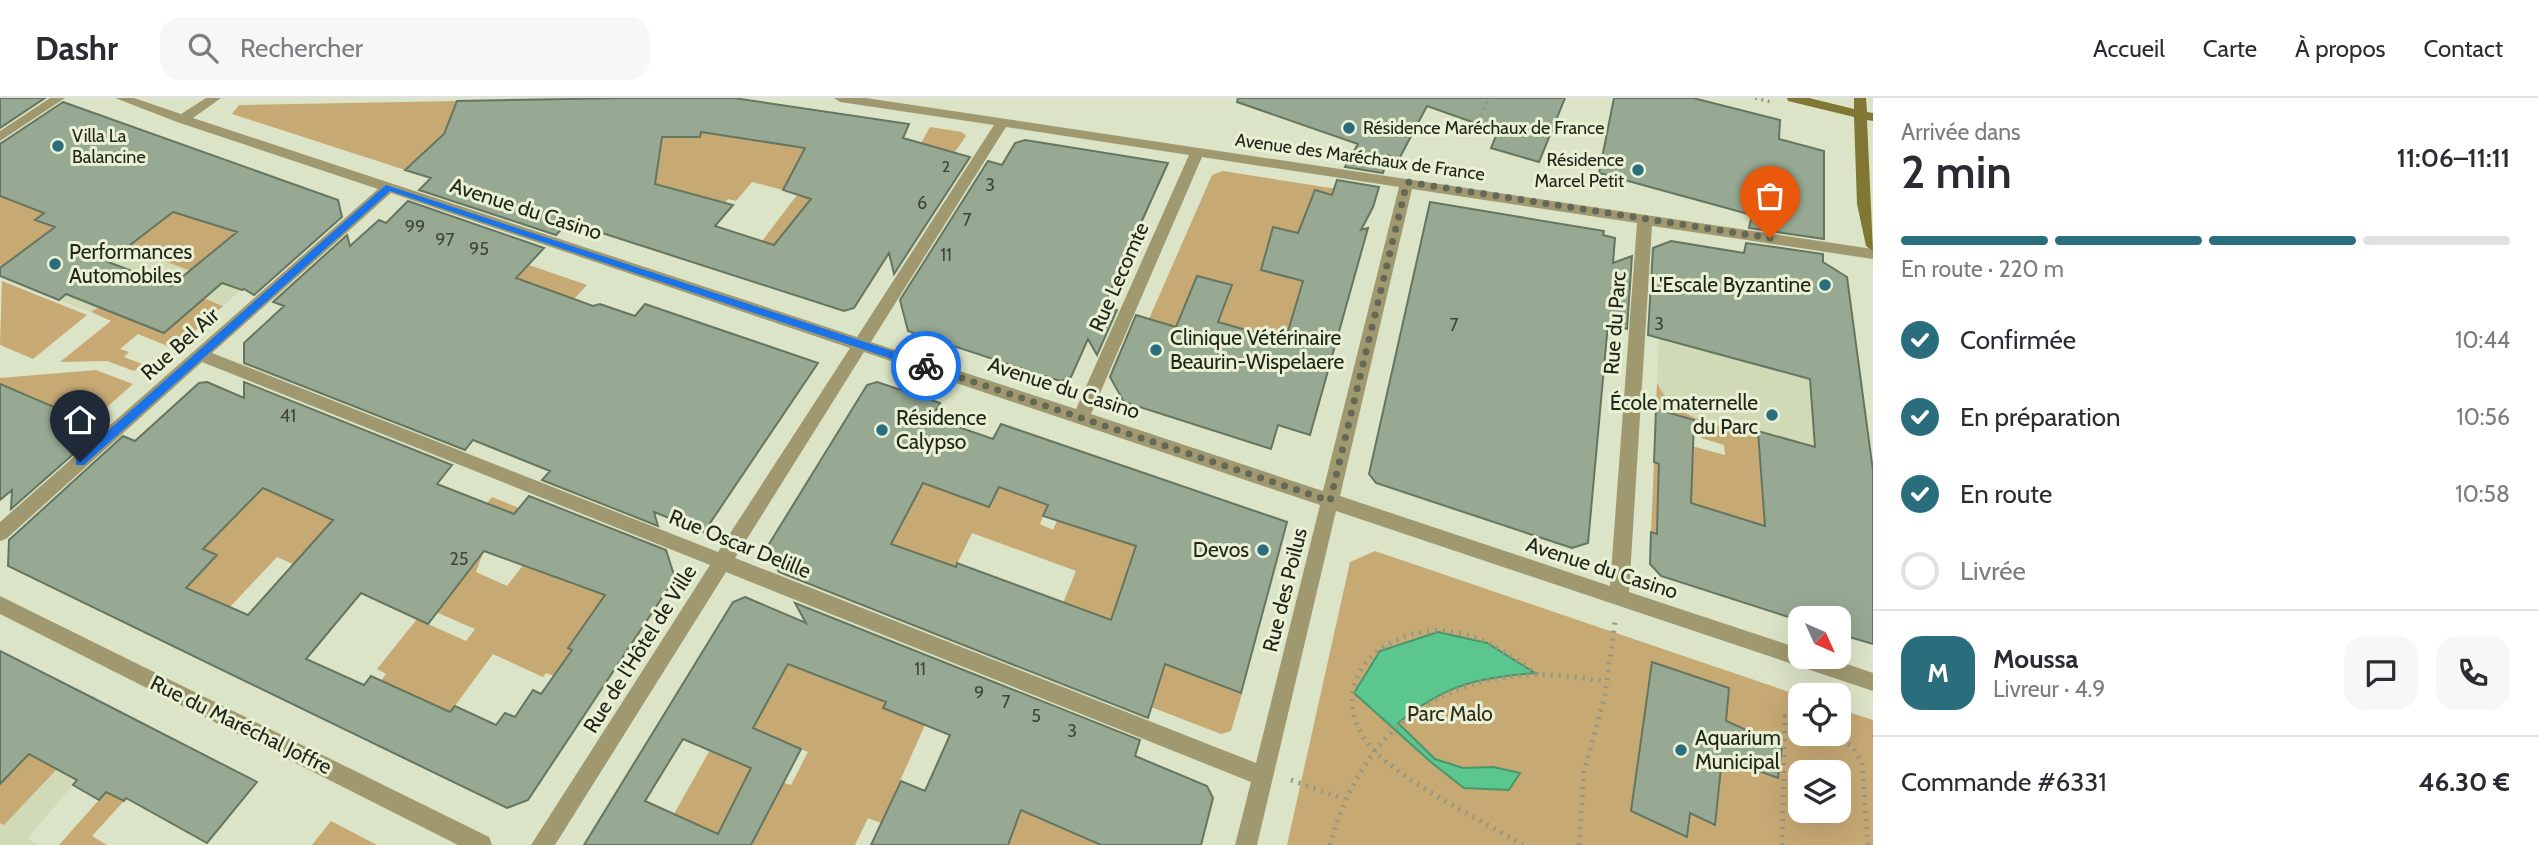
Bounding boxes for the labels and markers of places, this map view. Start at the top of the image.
place label: Résidence Maréchaux de France [1363,117,1604,139]
marker: Résidence Maréchaux de France [1341,120,1357,136]
place label: Villa La Balancine [72,125,146,168]
marker: Villa La Balancine [50,138,66,154]
place label: Résidence Marcel Petit [1535,149,1624,192]
marker: Résidence Marcel Petit [1630,162,1646,178]
pin [1740,166,1800,238]
place label: Performances Automobiles [69,239,192,288]
marker: Performances Automobiles [47,256,63,272]
place label: L'Escale Byzantine [1650,272,1811,297]
marker: L'Escale Byzantine [1817,277,1833,293]
place label: Clinique Vétérinaire Beaurin-Wispelaere [1170,325,1344,374]
marker: Clinique Vétérinaire Beaurin-Wispelaere [1148,342,1164,358]
pin [50,390,110,462]
place label: École maternelle du Parc [1610,390,1758,439]
place label: Résidence Calypso [896,405,987,454]
marker: École maternelle du Parc [1764,407,1780,423]
marker: Résidence Calypso [874,422,890,438]
place label: Devos [1193,537,1249,562]
marker: Devos [1255,542,1271,558]
place label: Aquarium Municipal [1695,725,1781,774]
marker: Aquarium Municipal [1673,742,1689,758]

